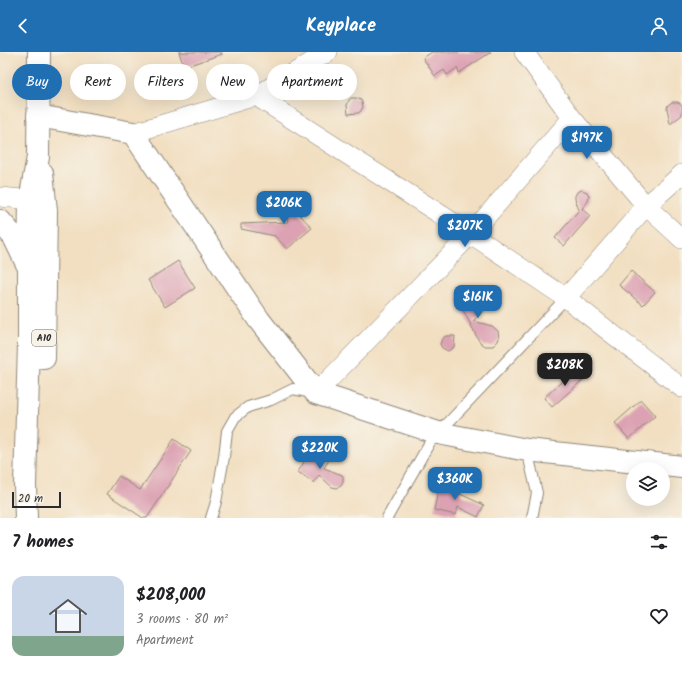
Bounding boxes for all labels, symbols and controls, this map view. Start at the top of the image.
text: Keyplace [306,12,376,41]
icon: back [12,15,34,37]
icon: person [648,15,670,37]
chip: Buy [12,64,62,100]
chip: Rent [70,64,126,100]
chip: Filters [134,64,198,100]
chip: New [206,64,259,100]
chip: Apartment [267,64,357,100]
pin: $197K [559,126,615,160]
text: $197K [571,128,603,149]
pin: $206K [256,191,312,225]
text: $206K [266,193,302,214]
pin: $207K [437,214,493,248]
text: $207K [447,216,483,237]
pin: $161K [450,285,506,319]
text: $161K [463,287,493,308]
road number: A10 [32,330,56,346]
pin: $208K [537,353,593,387]
text: $208K [546,355,584,376]
pin: $220K [292,436,348,470]
text: $220K [301,438,339,459]
map controls [626,462,670,506]
button: layers [626,462,670,506]
pin: $360K [427,467,483,501]
text: $360K [437,469,473,490]
scale bar [12,490,61,509]
text: 20 m [18,490,43,508]
text: 7 homes [12,529,74,556]
icon: filters [648,531,670,553]
text: $208,000 [136,582,205,609]
icon: home [44,592,92,640]
icon: heart [648,605,670,627]
text: 3 rooms · 80 m² [136,609,228,630]
text: Apartment [136,630,194,651]

